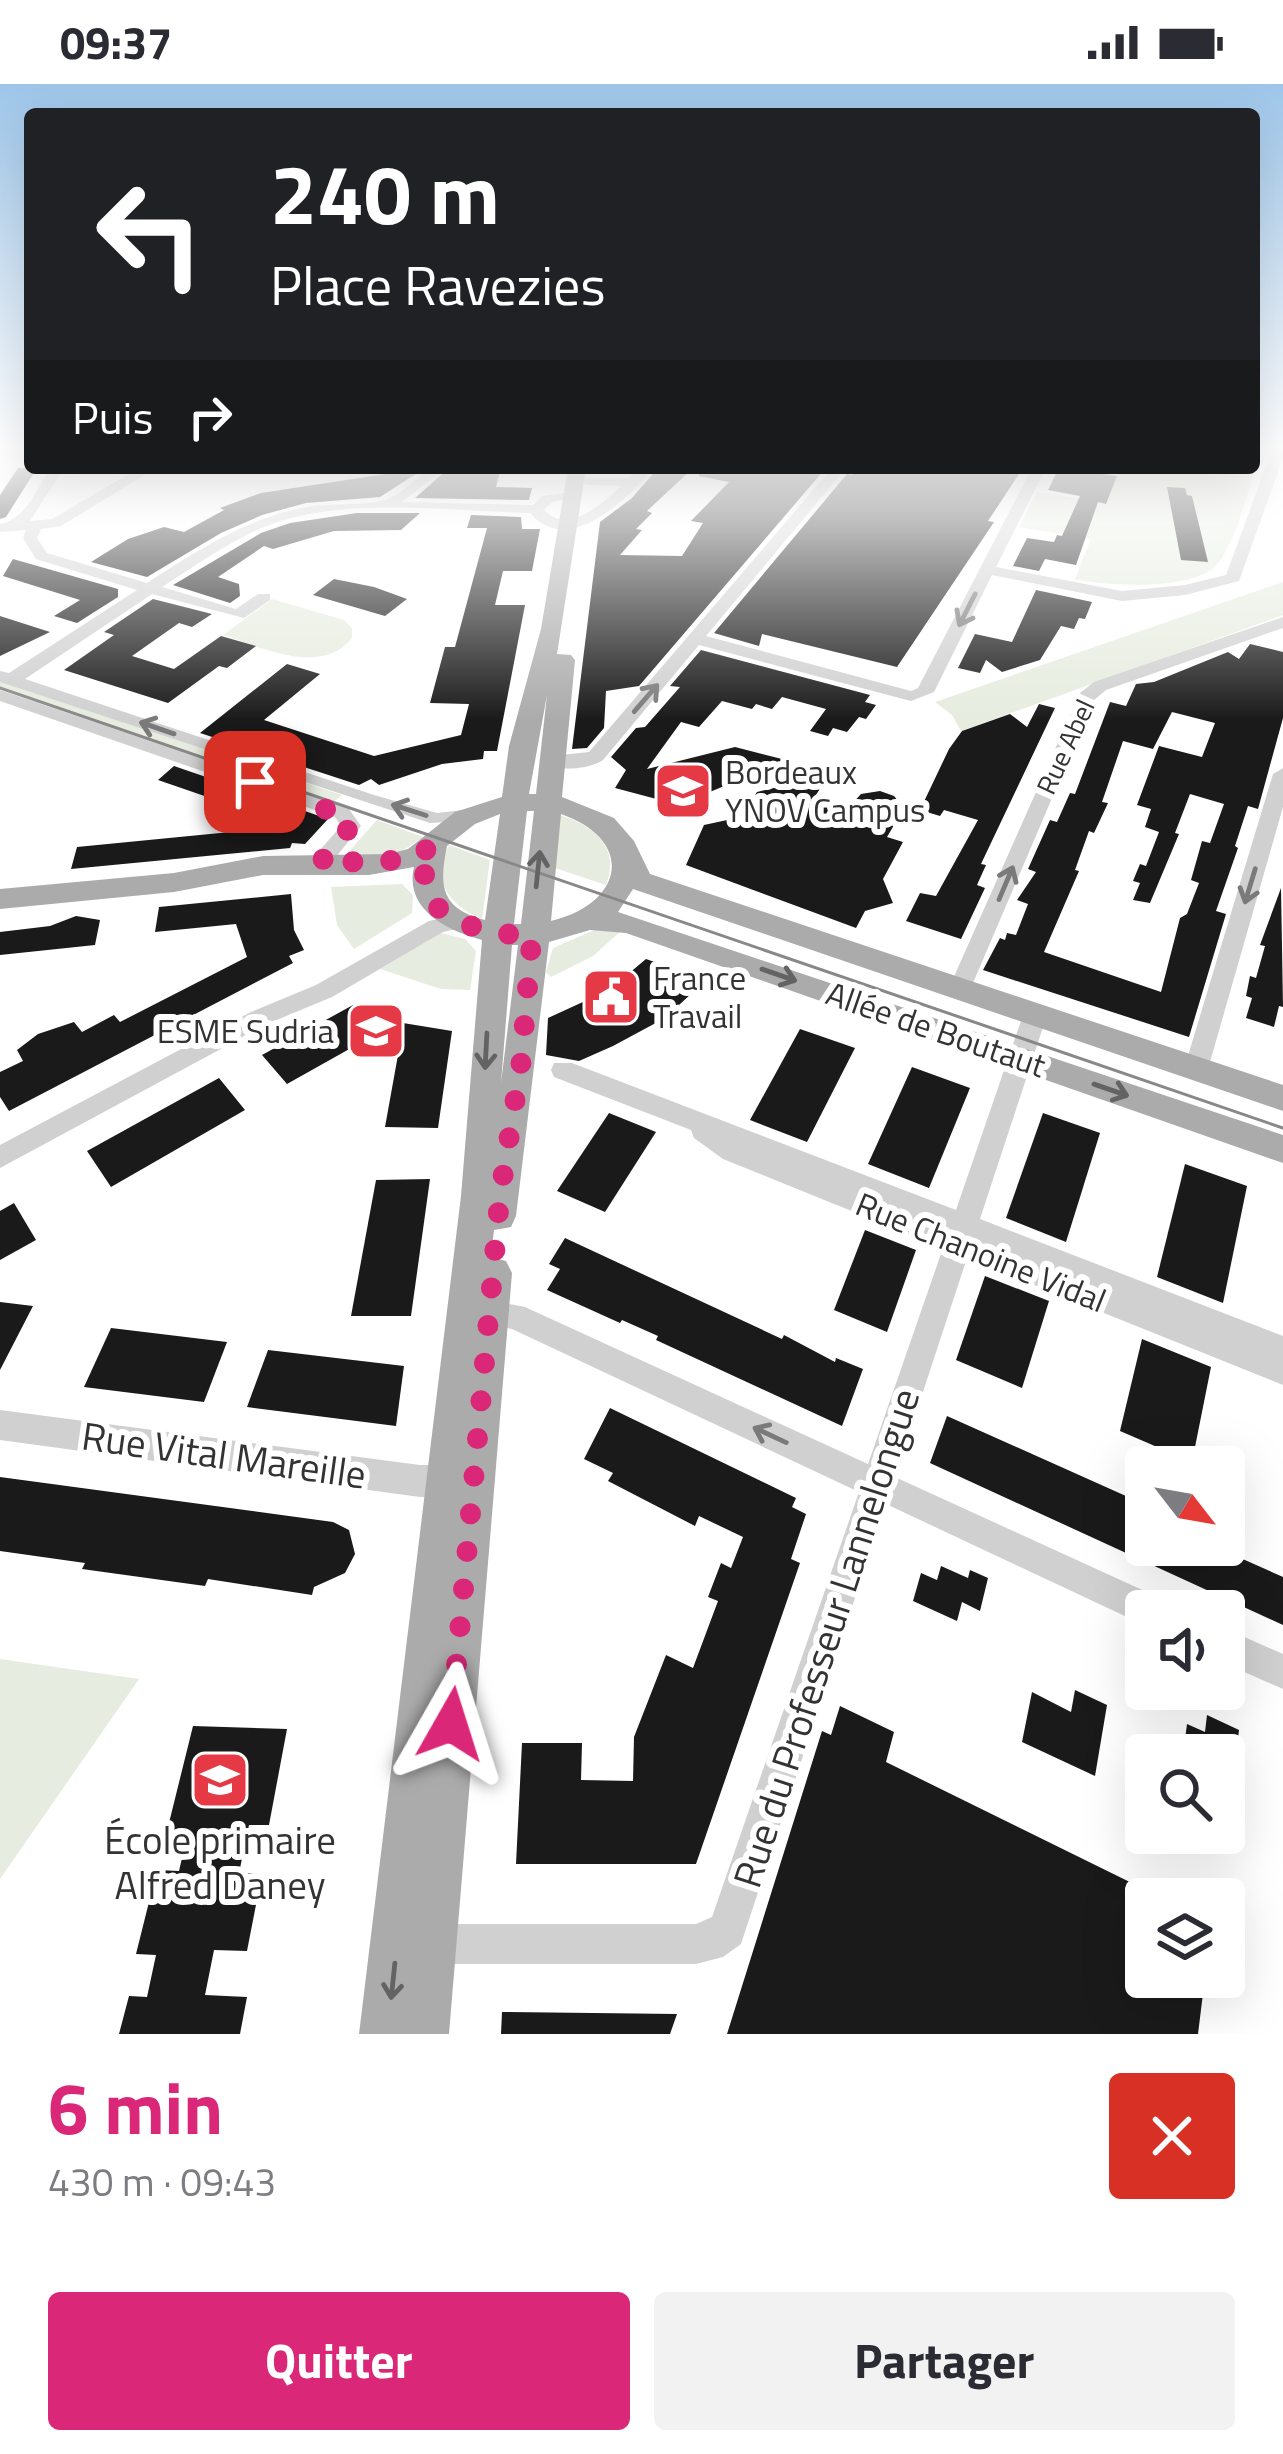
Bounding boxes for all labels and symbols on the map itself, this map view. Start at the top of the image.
one-way arrow [955,591,978,627]
one-way arrow [632,683,660,714]
street label: Rue Abel [1025,692,1104,801]
one-way arrow [139,716,177,738]
pin [204,731,306,833]
place label: Bordeaux YNOV Campus [725,747,925,835]
school or university icon: Bordeaux YNOV Campus [652,760,714,822]
one-way arrow [391,798,429,820]
one-way arrow [528,850,550,889]
one-way arrow [996,866,1018,902]
one-way arrow [1238,866,1260,904]
place label: France Travail [653,953,746,1041]
public building icon: France Travail [580,966,642,1028]
one-way arrow [760,966,797,987]
street label: Allée de Boutaut [819,968,1053,1090]
school or university icon: ESME Sudria [345,1000,407,1062]
place label: ESME Sudria [157,1006,334,1056]
one-way arrow [474,1031,497,1070]
one-way arrow [1092,1081,1129,1102]
street label: Rue Chanoine Vidal [848,1179,1114,1325]
street label: Rue du Professeur Lannelongue [717,1381,934,1895]
street label: Rue Vital Mareille [78,1405,370,1504]
one-way arrow [753,1423,789,1445]
north arrow [1125,1446,1245,1566]
position arrow [388,1661,514,1787]
school or university icon: École primaire Alfred Daney [189,1749,251,1811]
place label: École primaire Alfred Daney [104,1810,336,1914]
one-way arrow [381,1961,404,2000]

